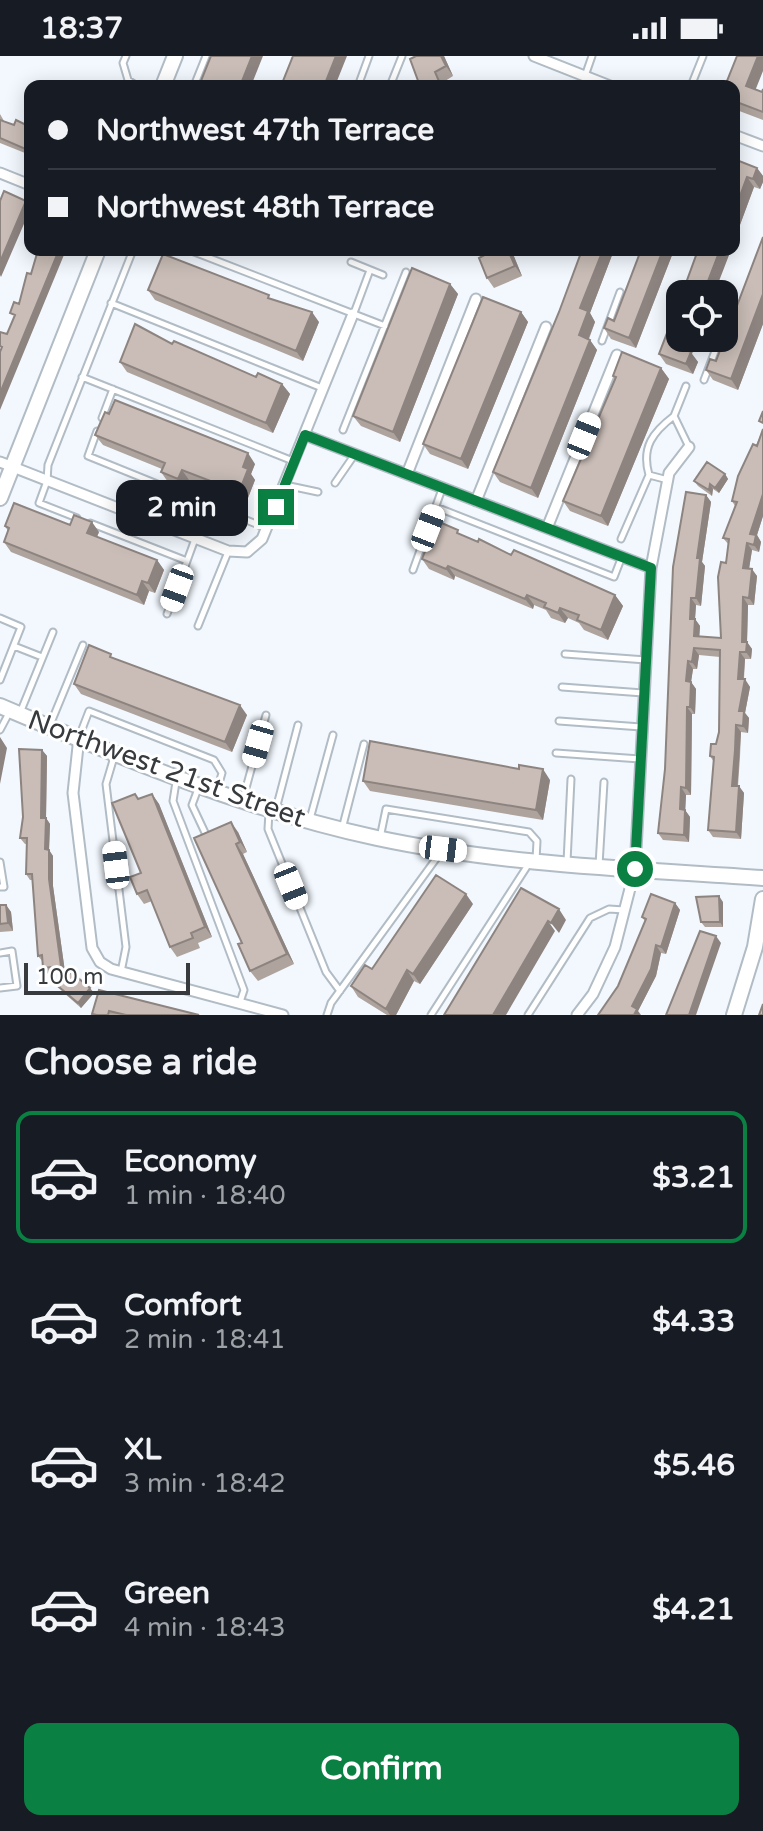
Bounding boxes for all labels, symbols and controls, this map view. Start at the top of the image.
text: 18:37 [40,10,123,47]
text: Northwest 47th Terrace [96,112,434,149]
text: Northwest 48th Terrace [96,189,434,226]
map controls [666,280,738,352]
button: locate [666,280,738,352]
car [564,409,604,463]
callout: 2 min [116,479,248,535]
route end [258,489,294,525]
text: 2 min [147,492,217,523]
car [408,501,448,555]
car [158,561,196,615]
street label: Northwest 21st Street [23,703,310,835]
car [240,718,276,770]
car [418,834,468,864]
car [101,840,131,890]
route start [617,851,653,887]
car [271,859,311,913]
scale bar [24,959,190,995]
text: 100 m [36,964,103,990]
text: Choose a ride [24,1041,257,1084]
icon: car [28,1141,100,1213]
text: Economy [124,1143,257,1180]
text: $3.21 [652,1159,735,1196]
text: 1 min · 18:40 [124,1180,286,1211]
icon: car [28,1285,100,1357]
text: Comfort [124,1287,242,1324]
text: $4.33 [652,1303,735,1340]
text: 2 min · 18:41 [124,1324,286,1355]
icon: car [28,1429,100,1501]
text: XL [124,1431,161,1468]
text: $5.46 [653,1447,735,1484]
text: 3 min · 18:42 [124,1468,286,1499]
icon: car [28,1573,100,1645]
text: Green [124,1575,210,1612]
text: $4.21 [652,1591,735,1628]
text: 4 min · 18:43 [124,1612,286,1643]
button: Confirm [24,1723,739,1815]

